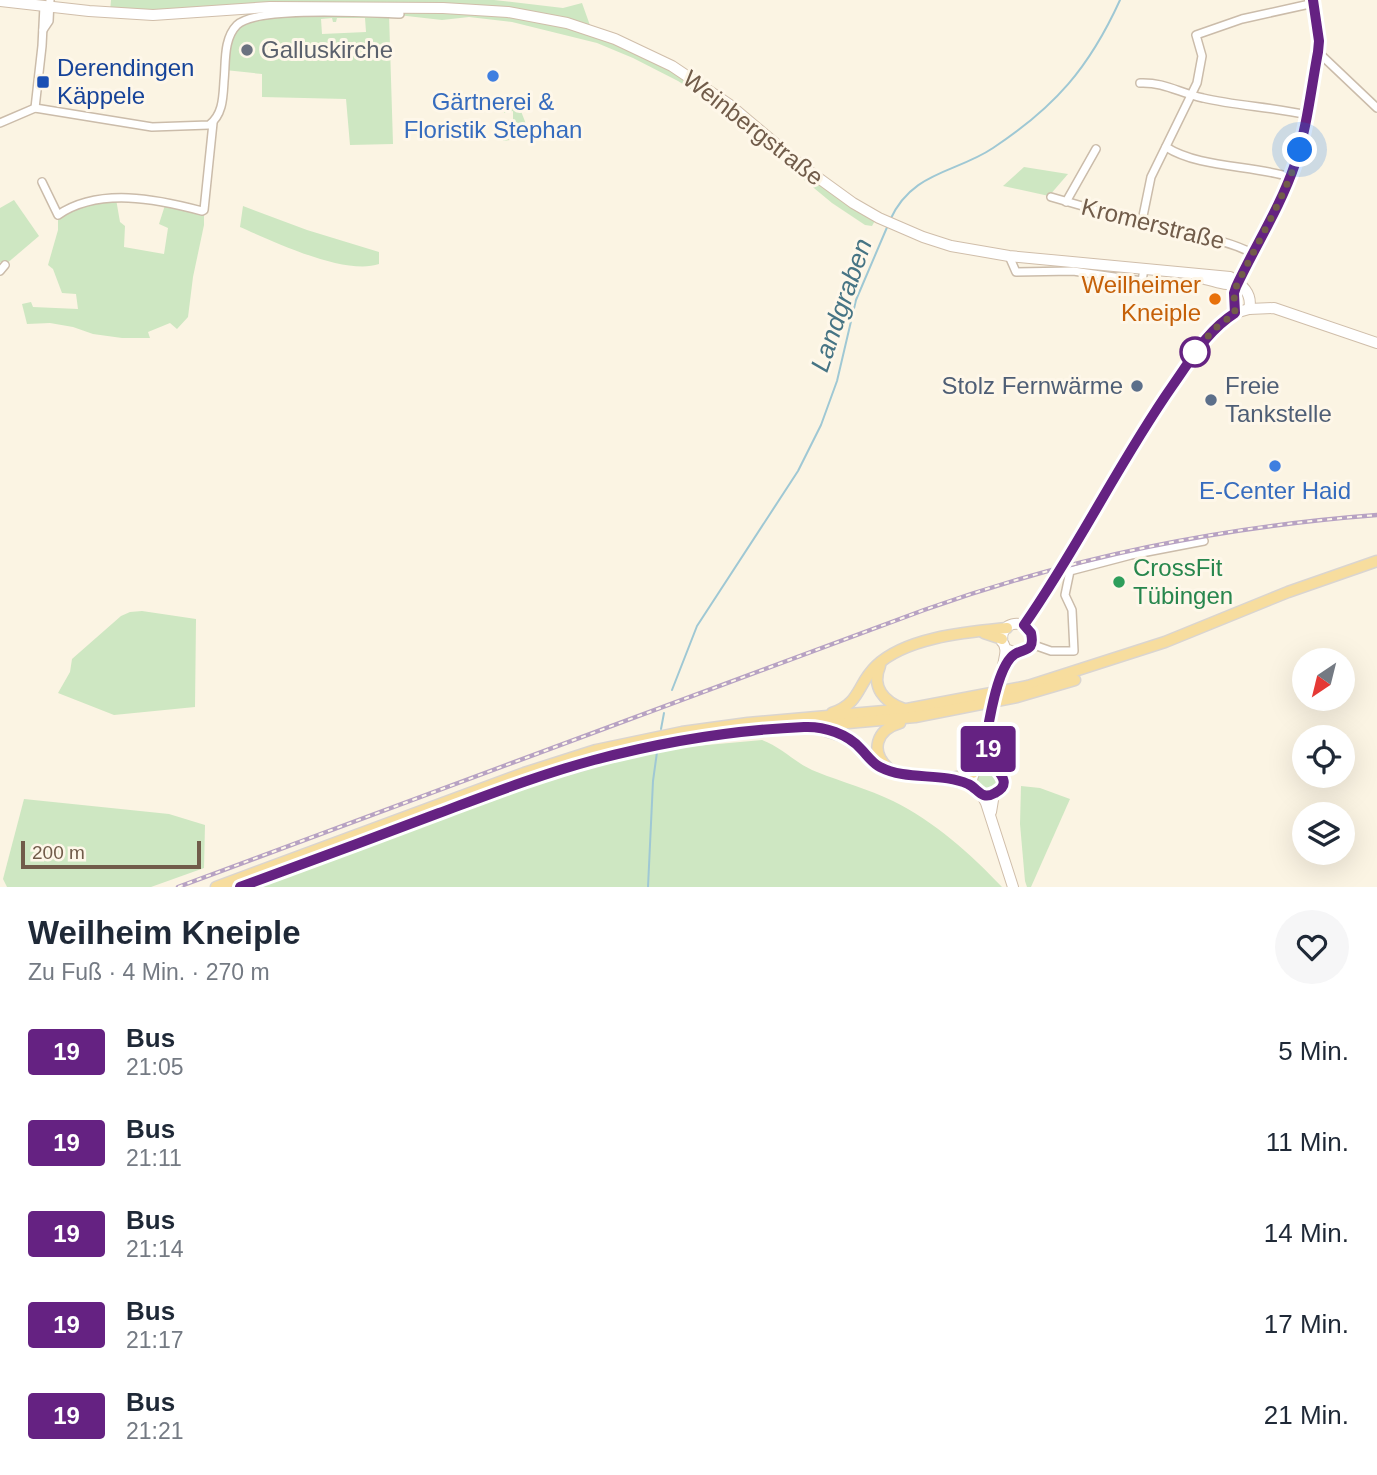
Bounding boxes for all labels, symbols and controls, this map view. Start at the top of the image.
place label: Galluskirche [261,36,393,63]
marker: Galluskirche [239,42,255,58]
place label: Derendingen Käppele [57,54,194,109]
street label: Weinbergstraße [678,65,829,191]
marker: Gärtnerei & Floristik Stephan [485,68,501,84]
marker: Derendingen Käppele [35,74,51,90]
place label: Gärtnerei & Floristik Stephan [404,88,582,143]
your location [1282,132,1317,167]
street label: Kromerstraße [1079,193,1228,254]
water label: Landgraben [804,234,878,376]
place label: Weilheimer Kneiple [1081,271,1201,326]
marker: Weilheimer Kneiple [1207,291,1223,307]
unlabelled marker [1180,337,1210,367]
place label: Stolz Fernwärme [942,372,1123,399]
place label: Freie Tankstelle [1225,372,1332,427]
marker: Stolz Fernwärme [1129,378,1145,394]
marker: Freie Tankstelle [1203,392,1219,408]
marker: E-Center Haid [1267,458,1283,474]
place label: E-Center Haid [1199,477,1351,504]
place label: CrossFit Tübingen [1133,554,1233,609]
marker: CrossFit Tübingen [1111,574,1127,590]
north arrow [1292,648,1354,710]
map controls [1292,648,1355,865]
button: locate [1292,725,1355,788]
line badge: 19 [956,726,1020,772]
text: 19 [975,735,1001,762]
button: layers [1292,802,1355,865]
scale bar [21,838,201,870]
text: 200 m [32,842,85,863]
button: heart [1275,910,1349,984]
text: Weilheim Kneiple [28,914,301,951]
text: Zu Fuß · 4 Min. · 270 m [28,959,270,985]
text: Bus [126,1023,175,1053]
text: 5 Min. [1278,1036,1349,1066]
text: 19 [53,1038,80,1065]
text: 21:05 [126,1054,184,1080]
text: Bus [126,1114,175,1144]
text: 11 Min. [1266,1127,1349,1157]
text: 19 [53,1129,80,1156]
text: 21:11 [126,1145,182,1171]
text: Bus [126,1205,175,1235]
text: 14 Min. [1264,1218,1349,1248]
text: 19 [53,1220,80,1247]
text: 21:14 [126,1236,184,1262]
text: Bus [126,1296,175,1326]
text: 17 Min. [1264,1309,1349,1339]
text: 19 [53,1311,80,1338]
text: 21:17 [126,1327,184,1353]
text: Bus [126,1387,175,1417]
text: 21 Min. [1264,1400,1349,1430]
text: 19 [53,1402,80,1429]
text: 21:21 [126,1418,184,1444]

